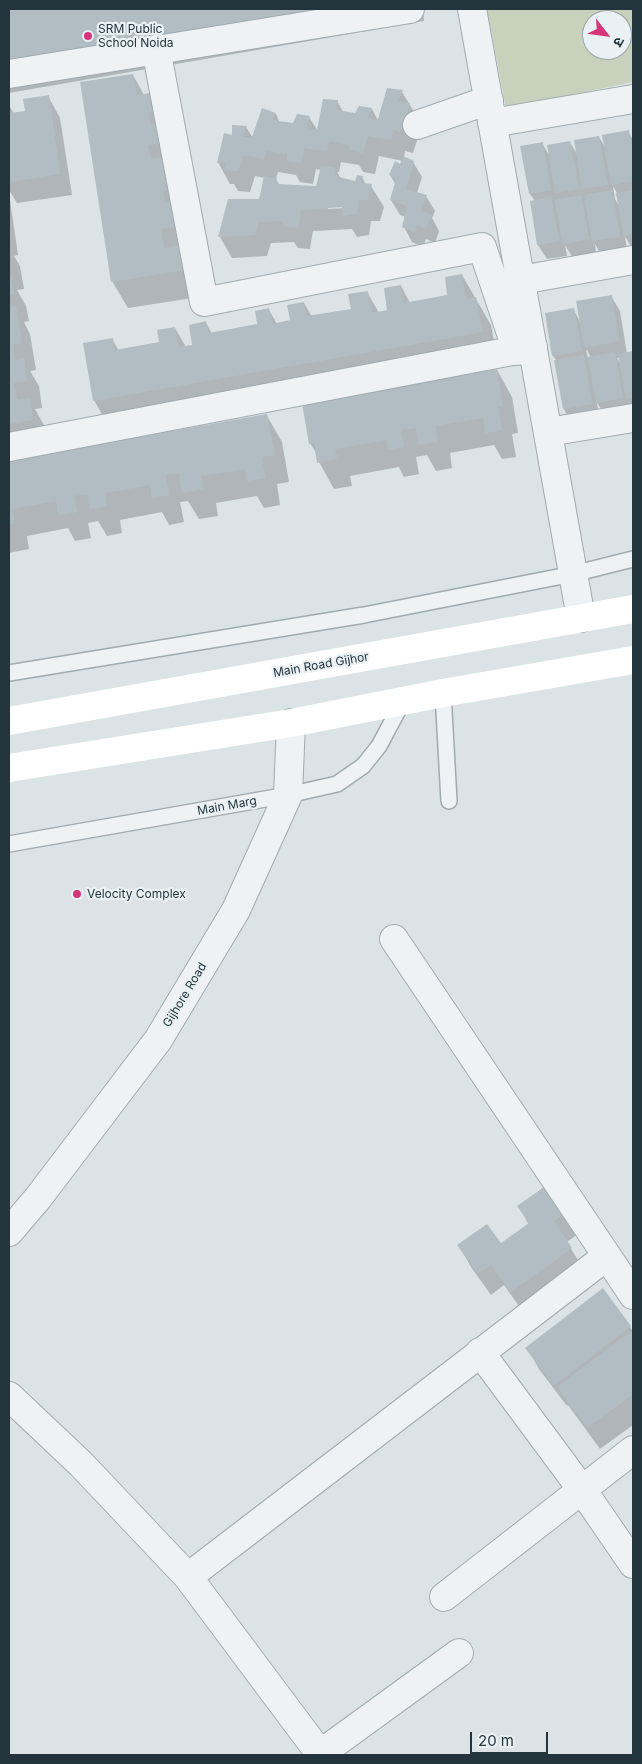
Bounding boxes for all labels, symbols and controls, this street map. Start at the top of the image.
north arrow [582,10,632,60]
place label: SRM Public School Noida [98,22,174,50]
marker: SRM Public School Noida [82,30,94,42]
text: उ [610,34,629,50]
street label: Main Road Gijhor [272,650,370,680]
street label: Main Marg [196,794,258,818]
place label: Velocity Complex [87,887,186,901]
marker: Velocity Complex [71,888,83,900]
street label: Gijhore Road [160,960,210,1030]
scale bar [472,1722,550,1754]
text: 20 m [478,1731,514,1750]

